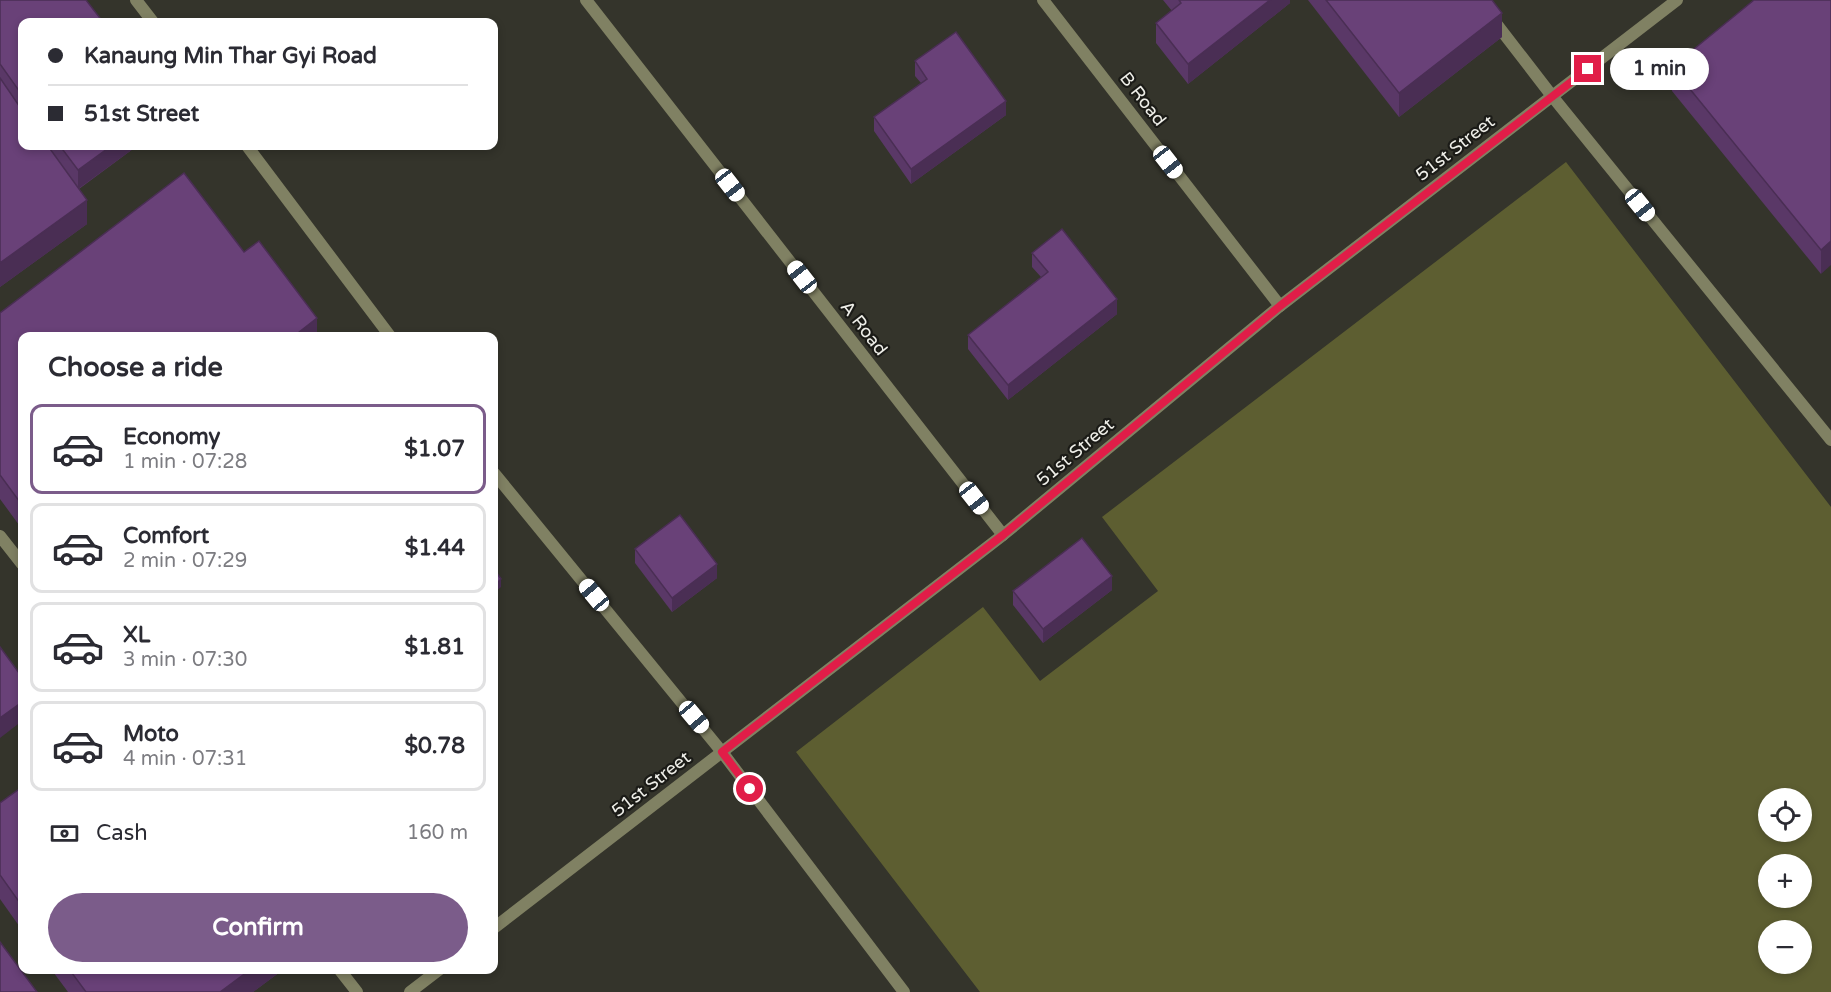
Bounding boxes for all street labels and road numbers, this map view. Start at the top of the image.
street label: B Road [1115,68,1171,130]
street label: 51st Street [1411,110,1499,186]
street label: A Road [836,296,892,360]
street label: 51st Street [1032,413,1118,491]
street label: 51st Street [607,746,695,822]

